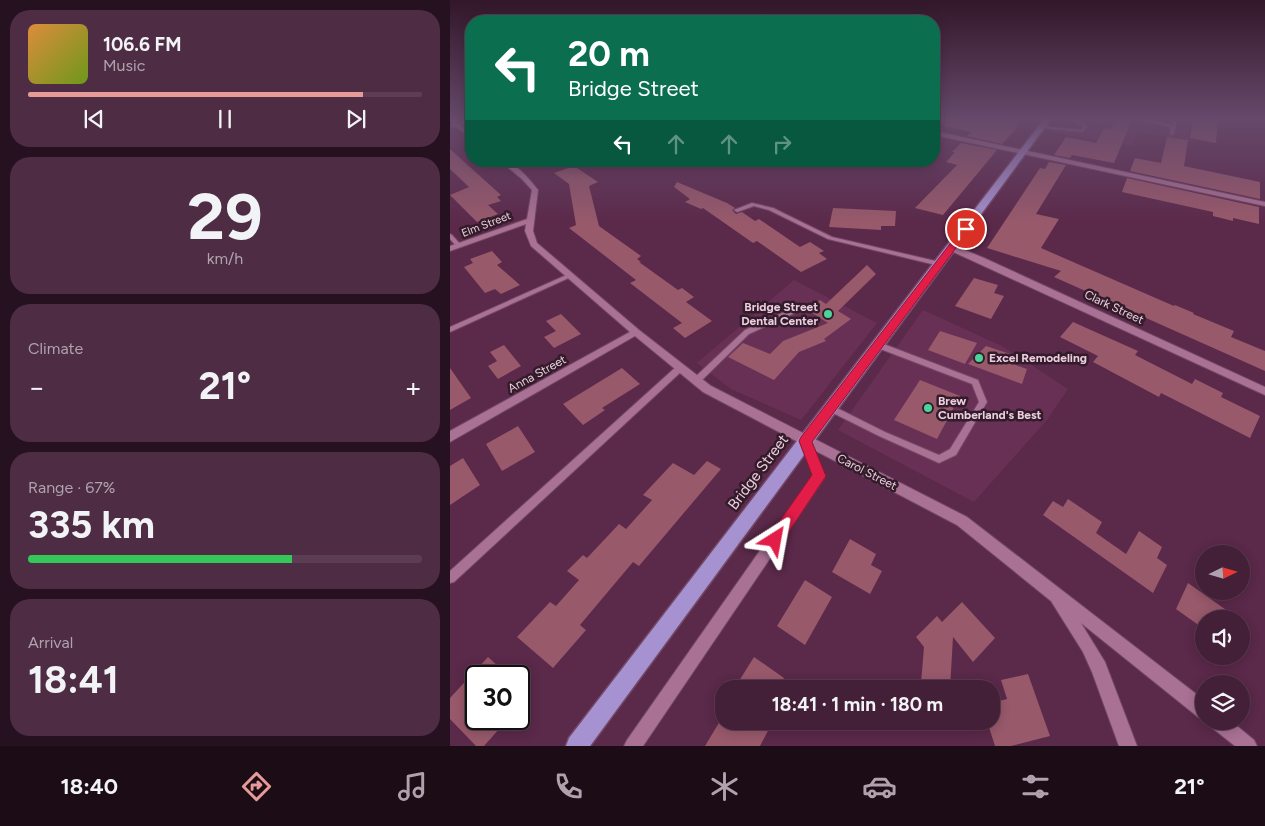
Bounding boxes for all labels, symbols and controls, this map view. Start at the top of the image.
text: 106.6 FM [103,33,181,56]
text: 20 m [568,33,650,75]
icon: left [485,35,550,100]
text: Music [103,56,145,75]
text: Bridge Street [568,75,699,102]
icon: previous [80,105,108,133]
icon: pause [211,105,239,133]
icon: next [342,105,370,133]
icon: left [609,130,637,158]
icon: ahead [662,130,690,158]
icon: ahead [715,130,743,158]
icon: right [768,130,796,158]
text: 29 [187,177,263,255]
pin [945,208,987,250]
street label: Elm Street [460,209,513,240]
icon: arrive [952,215,980,243]
text: km/h [207,249,243,268]
street label: Clark Street [1082,287,1146,327]
place label: Bridge Street Dental Center [741,300,818,328]
marker: Bridge Street Dental Center [822,308,834,320]
text: Climate [28,339,83,358]
place label: Excel Remodeling [989,351,1087,365]
street label: Anna Street [506,352,569,396]
marker: Excel Remodeling [973,352,985,364]
text: 21° [199,363,251,409]
text: − [28,370,45,404]
text: + [405,370,422,404]
place label: Brew Cumberland's Best [938,394,1042,422]
marker: Brew Cumberland's Best [922,402,934,414]
street label: Bridge Street [724,431,792,513]
street label: Carol Street [835,451,900,493]
text: Range · 67% [28,478,115,497]
text: 335 km [28,502,155,548]
position arrow [748,513,800,565]
north arrow [1195,545,1250,600]
map controls [1195,545,1250,730]
button: sound [1195,610,1250,665]
text: Arrival [28,633,73,652]
text: 18:41 [28,657,119,703]
speed limit sign: 30 [465,665,530,730]
button: layers [1195,675,1250,730]
text: 18:41 · 1 min · 180 m [772,693,943,716]
icon: directions [239,769,274,804]
icon: music [395,769,430,804]
icon: phone [551,769,586,804]
icon: climate [707,769,742,804]
icon: car [862,769,897,804]
icon: filters [1018,769,1053,804]
text: 18:40 [60,773,118,800]
text: 21° [1174,773,1204,800]

